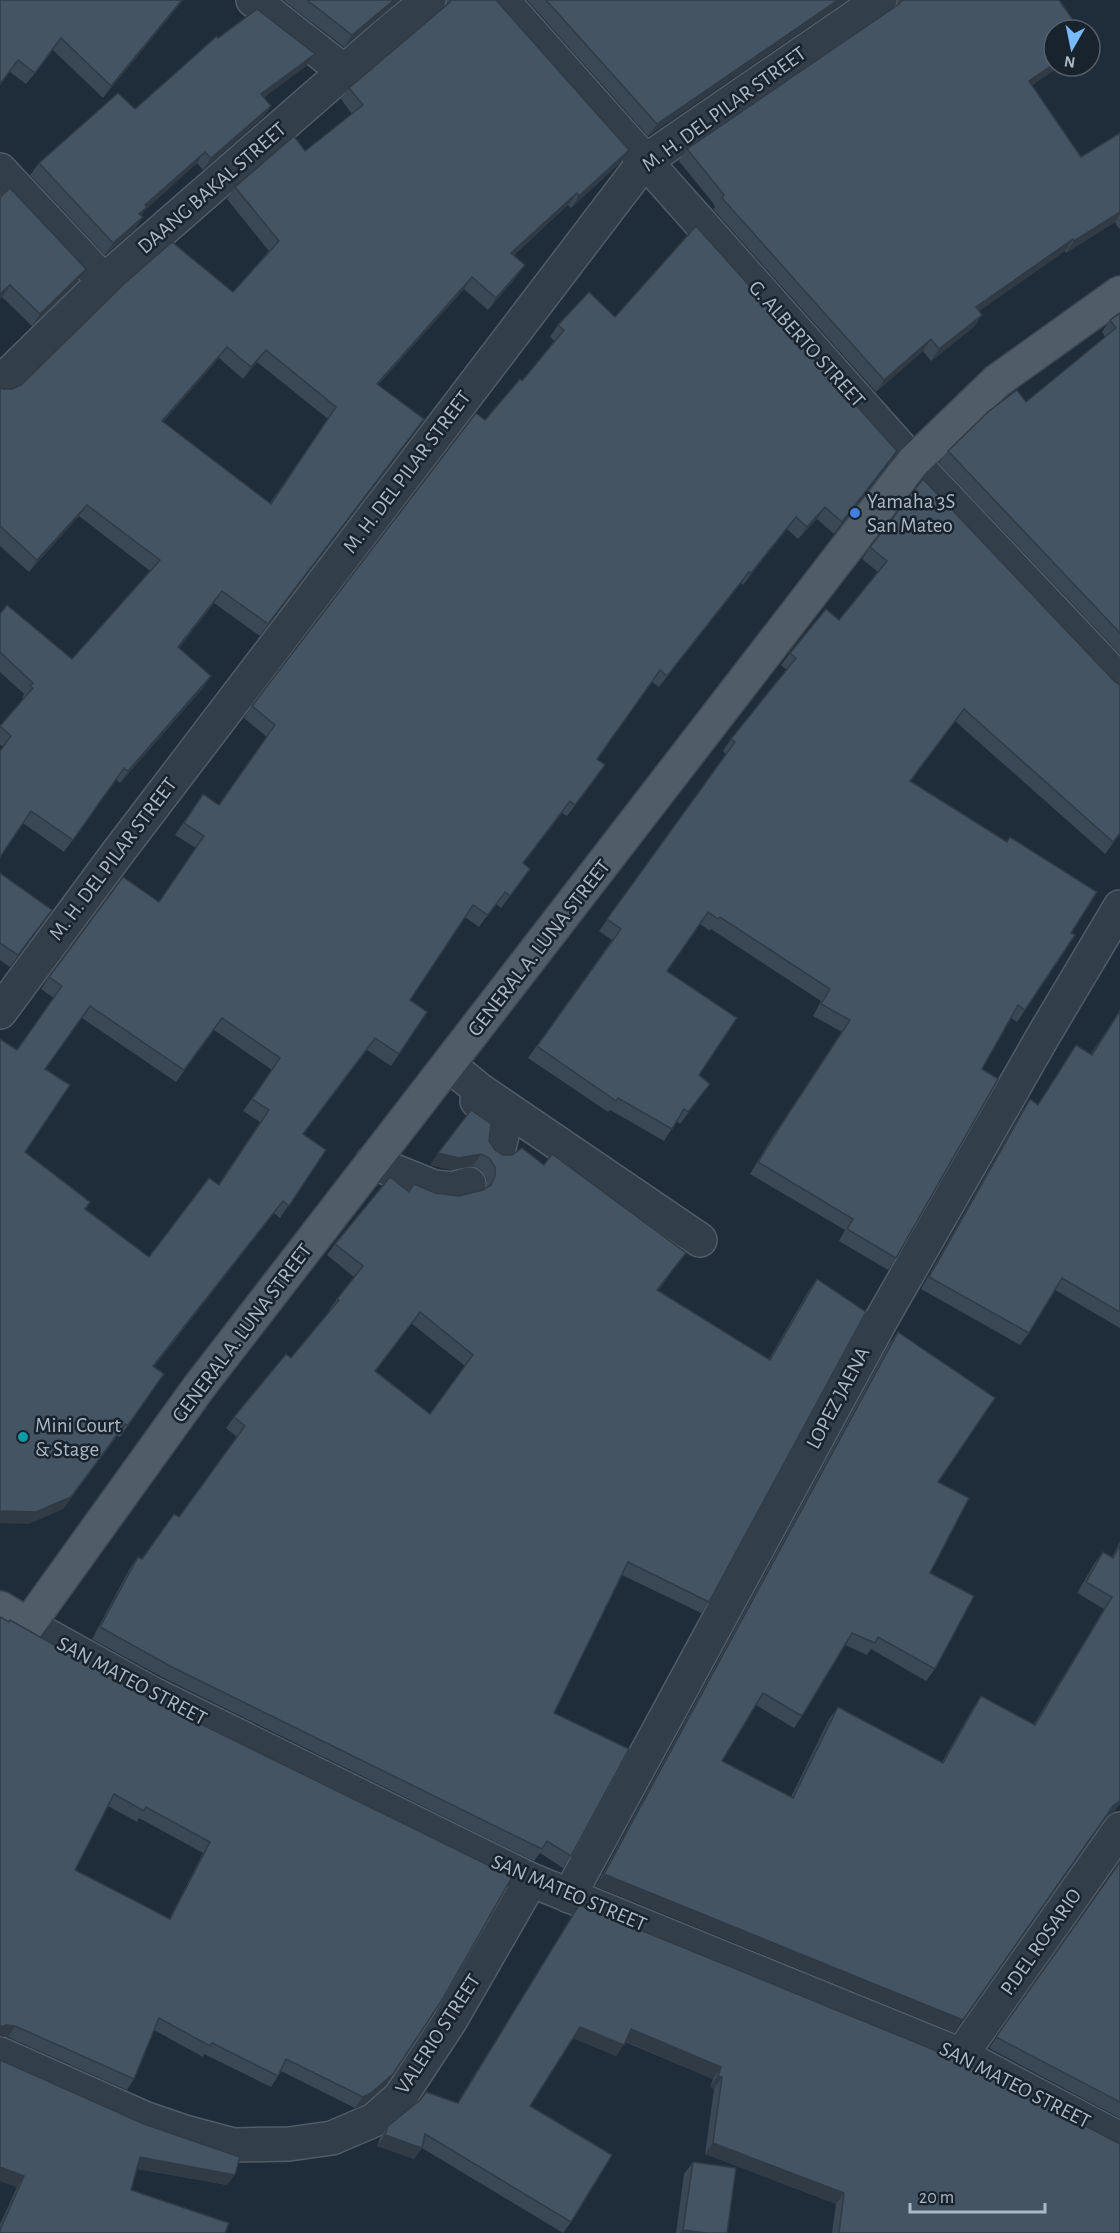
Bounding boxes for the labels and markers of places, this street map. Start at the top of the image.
place label: Yamaha 3S San Mateo [867,491,955,536]
marker: Yamaha 3S San Mateo [848,506,862,520]
place label: Mini Court & Stage [35,1415,121,1460]
marker: Mini Court & Stage [16,1430,30,1444]

